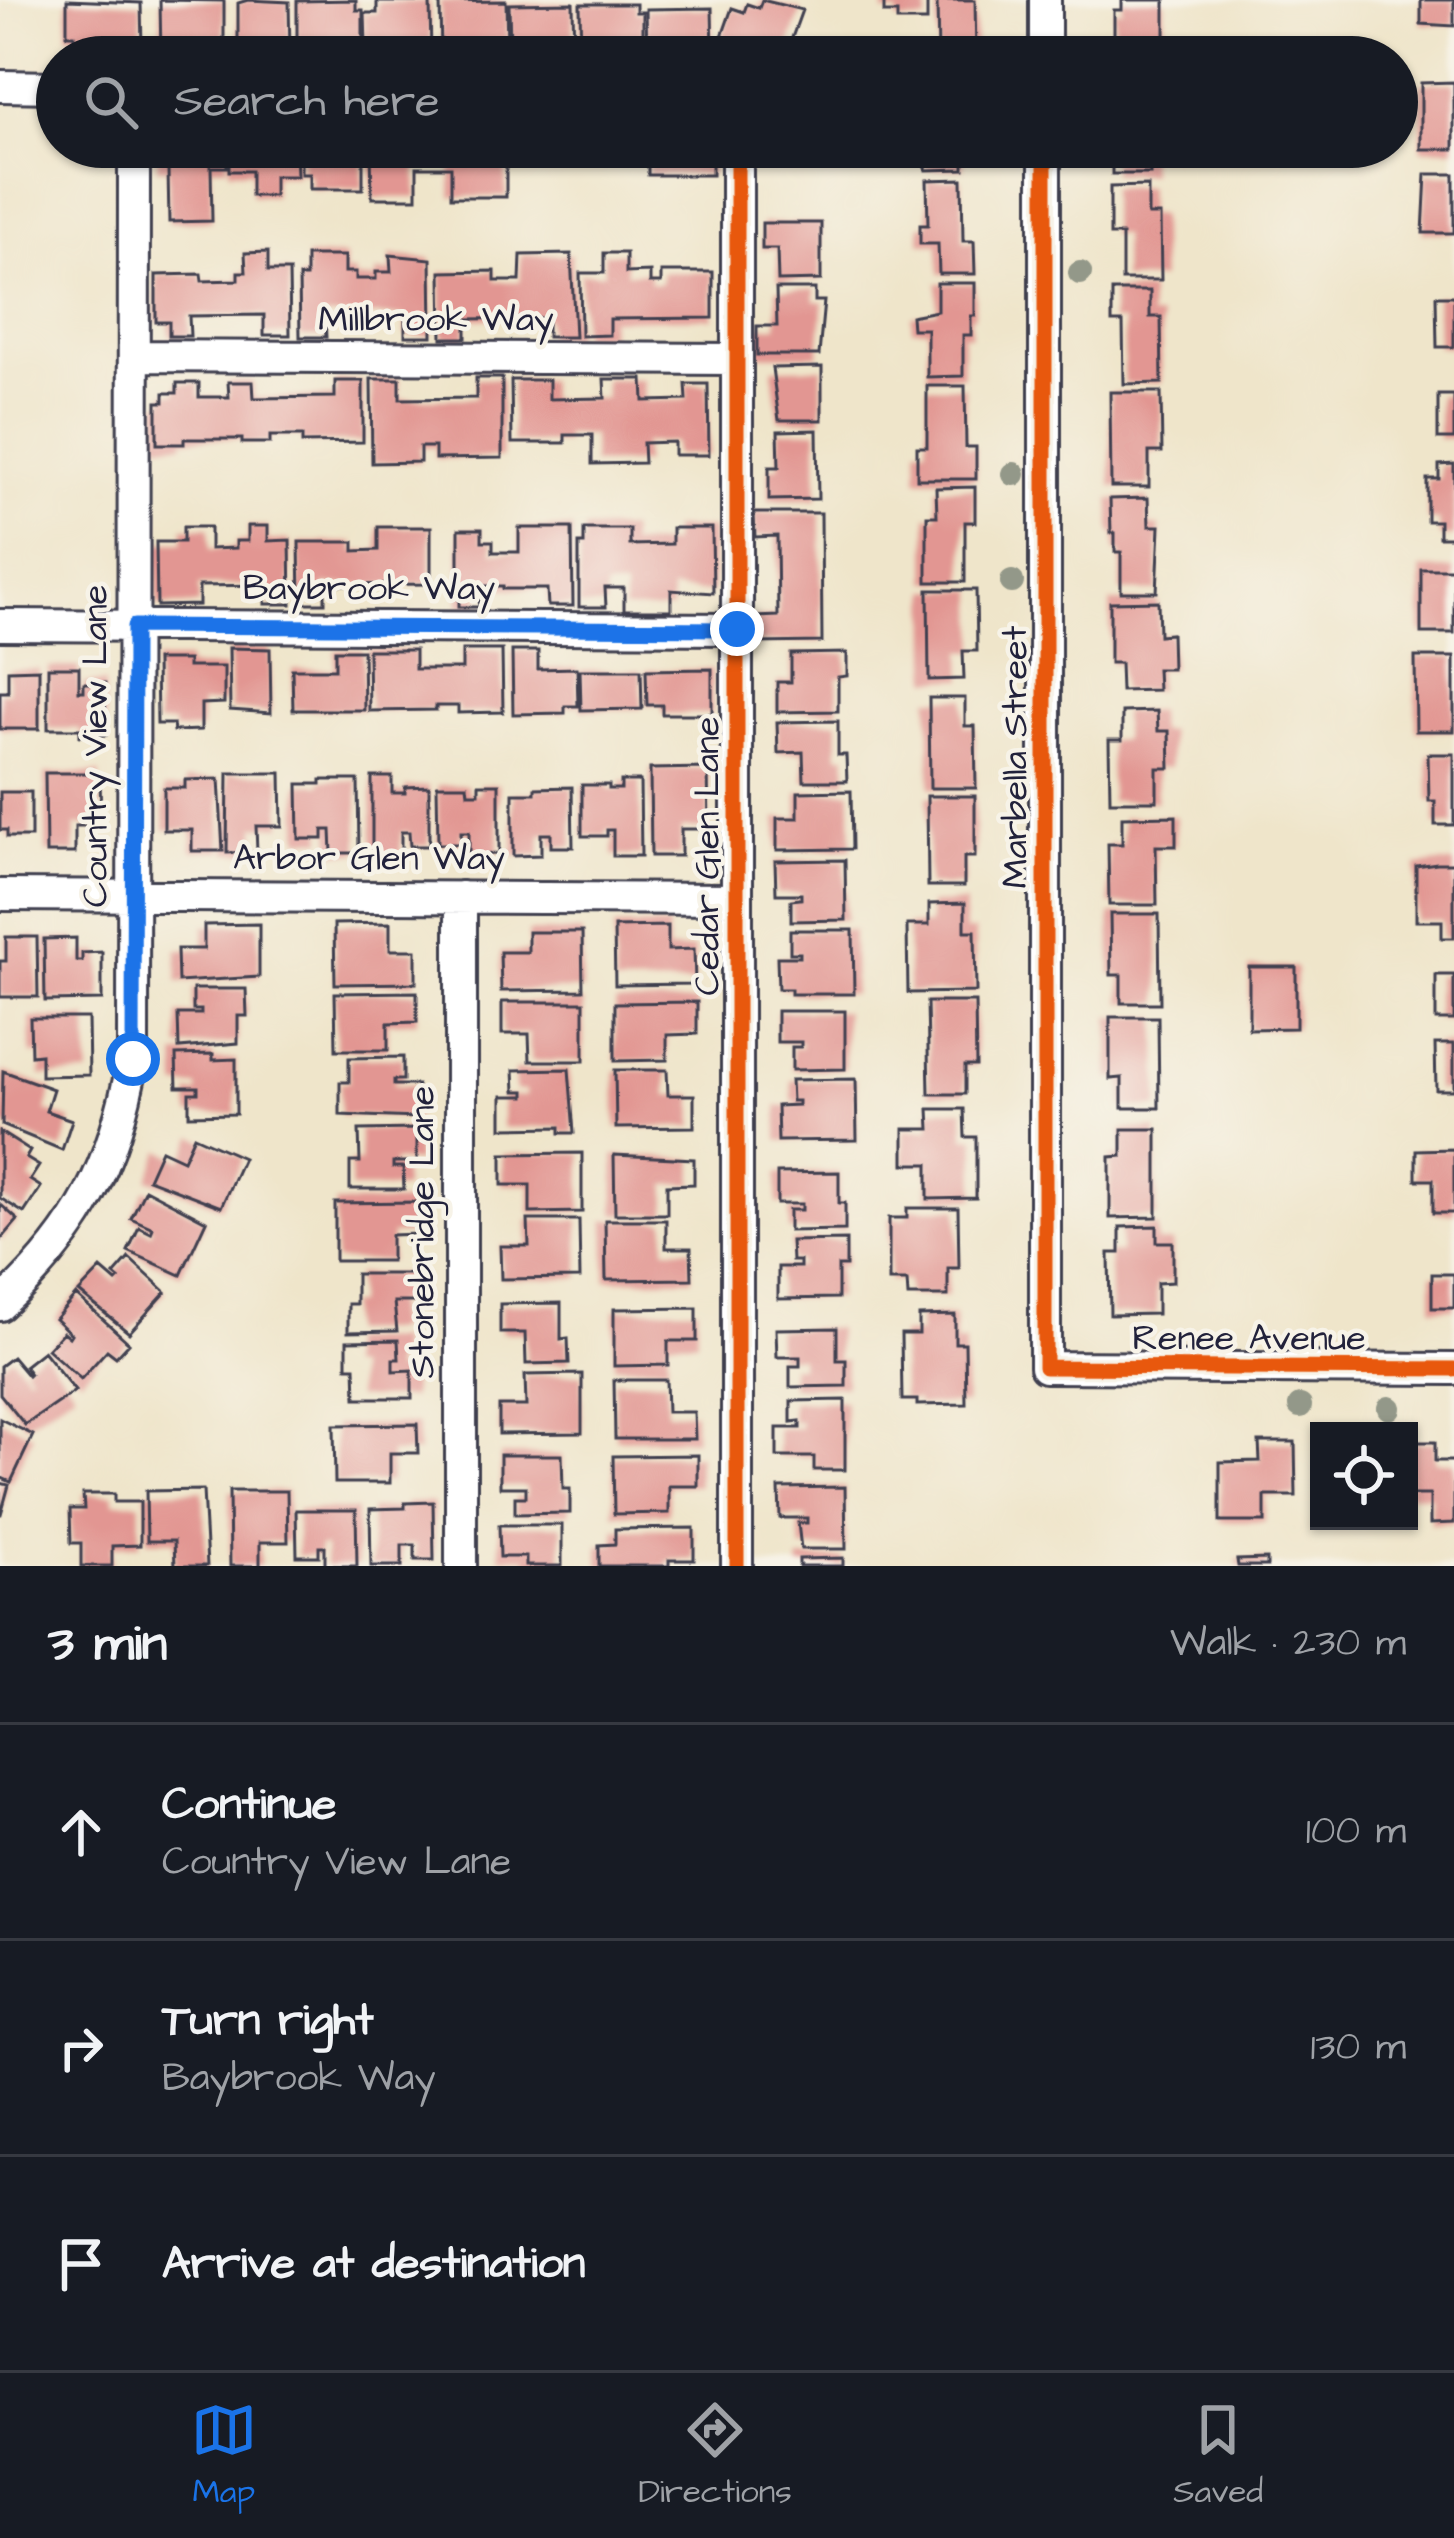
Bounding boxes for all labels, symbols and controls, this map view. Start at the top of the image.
search box [36,36,1418,168]
icon: search [78,69,144,135]
text: Search here [174,71,440,133]
street label: Millbrook Way [318,294,554,345]
street label: Baybrook Way [243,563,496,614]
street label: Country View Lane [70,585,121,907]
route end [710,602,764,656]
street label: Marbella Street [990,625,1041,888]
street label: Cedar Glen Lane [682,716,733,996]
street label: Arbor Glen Way [233,833,505,884]
route start [106,1032,160,1086]
street label: Stonebridge Lane [397,1086,449,1378]
street label: Renee Avenue [1132,1313,1366,1364]
map controls [1310,1422,1418,1530]
button: locate [1310,1422,1418,1530]
text: 3 min [48,1609,167,1680]
text: Walk · 230 m [1170,1617,1406,1671]
text: Continue [162,1774,336,1836]
icon: ahead [48,1799,114,1865]
text: 100 m [1306,1805,1406,1859]
text: Country View Lane [162,1836,511,1890]
text: Turn right [162,1990,374,2052]
icon: right [48,2015,114,2081]
text: 130 m [1311,2021,1406,2075]
text: Baybrook Way [162,2052,436,2106]
icon: arrive [48,2231,114,2297]
text: Arrive at destination [162,2233,585,2295]
tab: Map [191,2397,257,2515]
tab: Directions [638,2397,792,2515]
tab: Saved [1173,2397,1263,2515]

